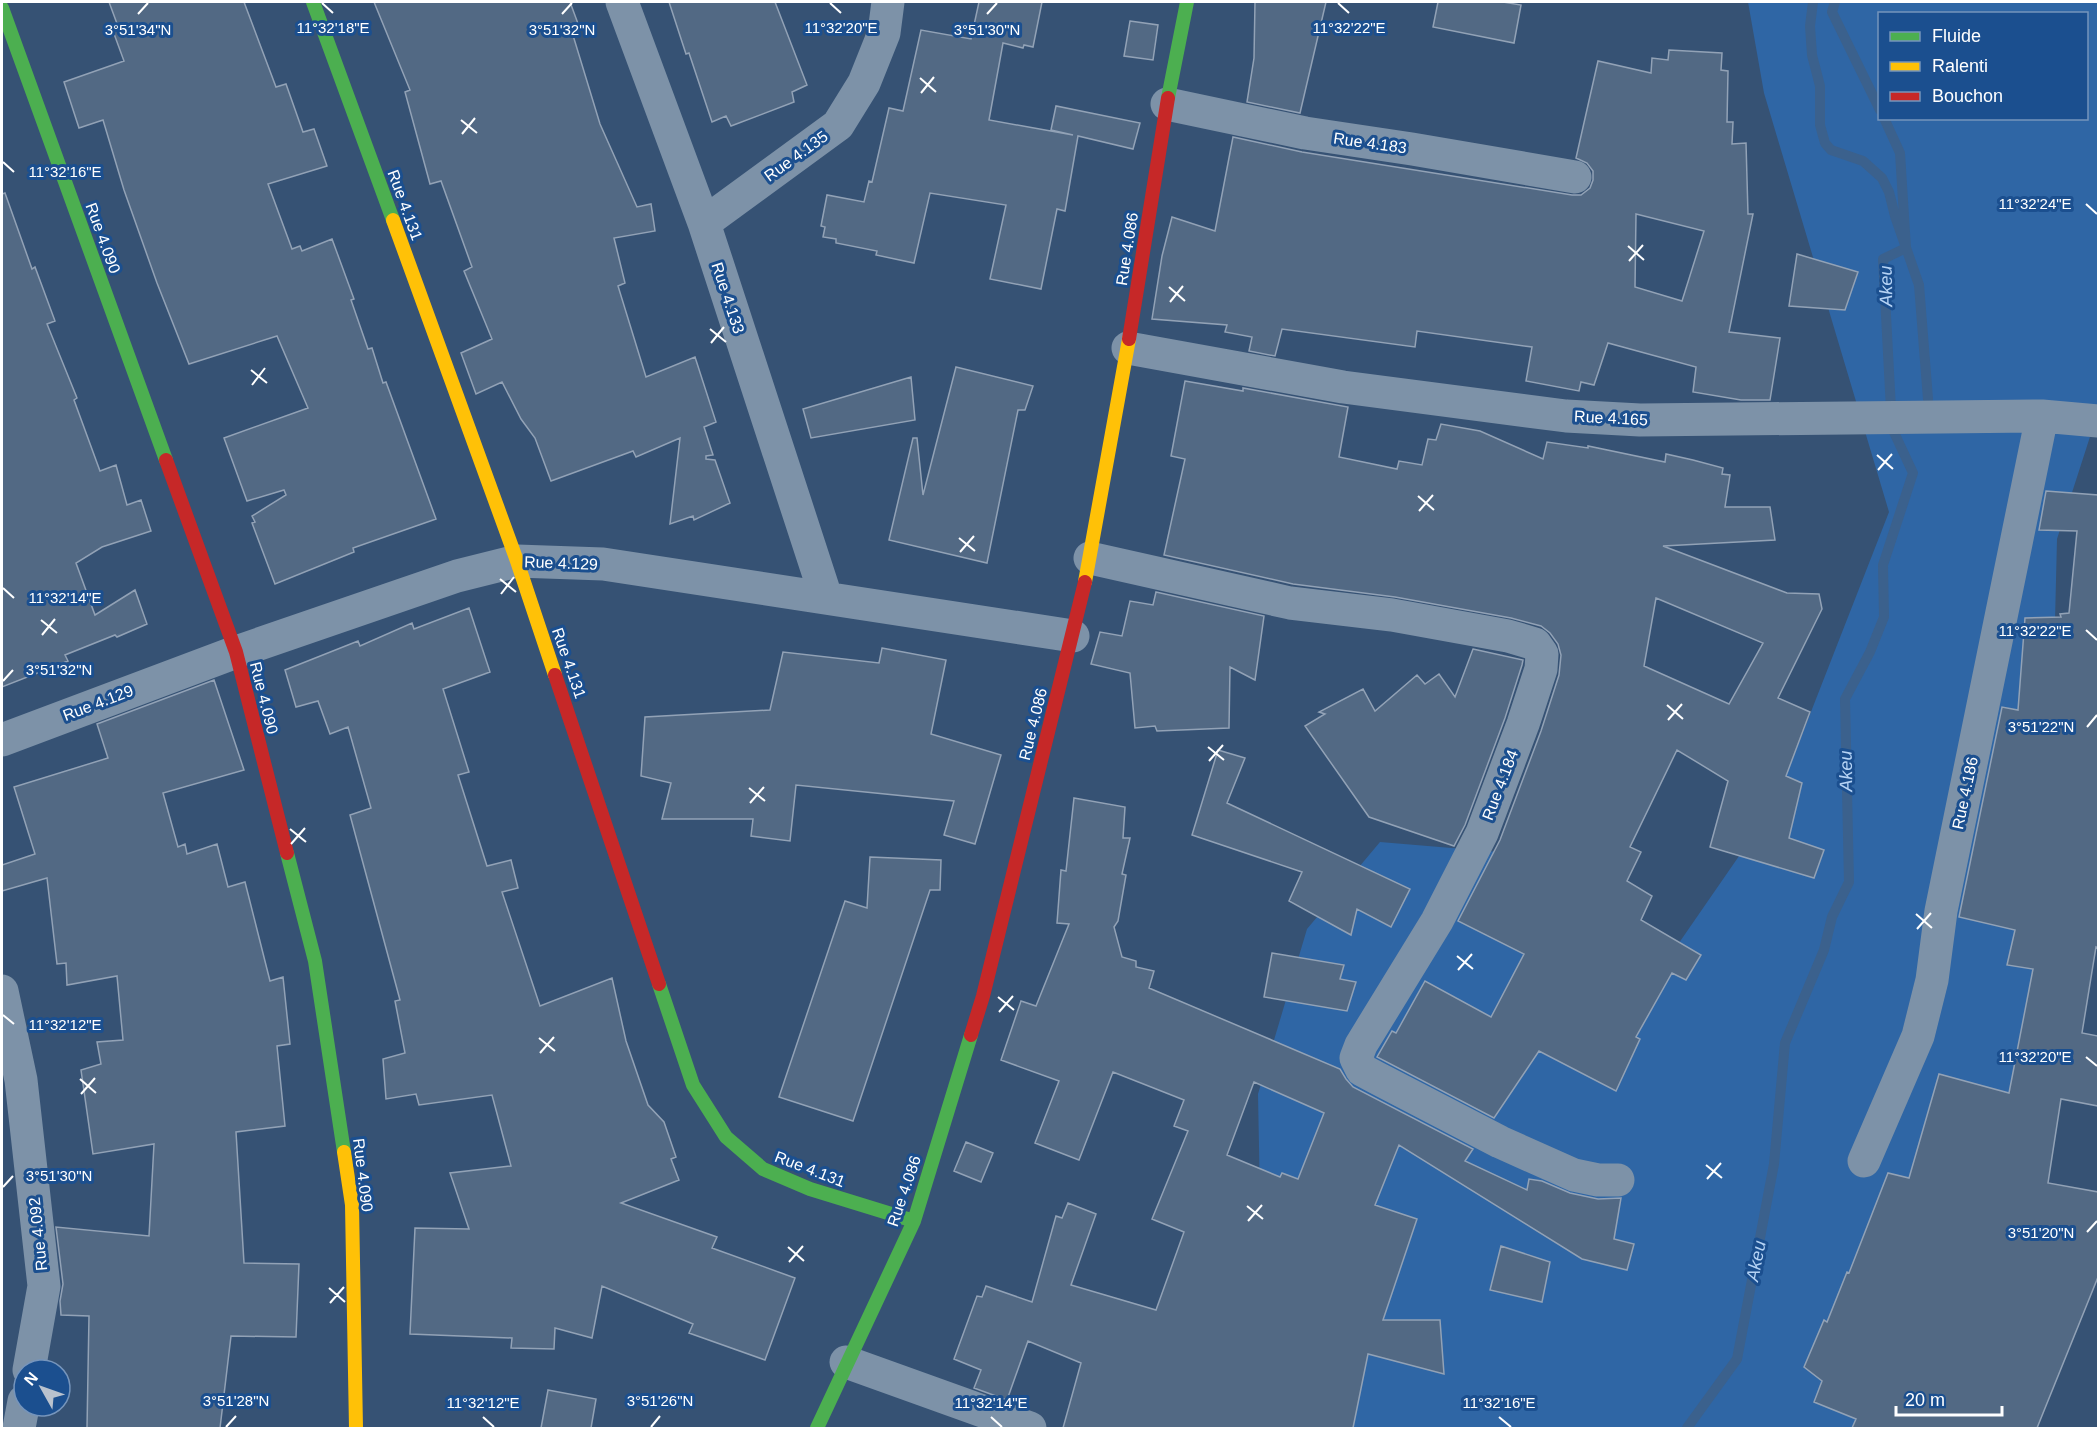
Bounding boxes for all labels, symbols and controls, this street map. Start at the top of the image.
legend [1878,12,2088,120]
text: 11°32'18"E [296,19,370,36]
text: 11°32'20"E [804,19,878,36]
text: 11°32'22"E [1312,19,1386,36]
text: 3°51'34"N [105,21,171,38]
text: 3°51'32"N [529,21,595,38]
text: 3°51'30"N [954,21,1020,38]
text: Fluide [1932,26,1981,46]
text: Ralenti [1932,56,1988,76]
text: Bouchon [1932,86,2003,106]
street label: Rue 4.135 [761,127,831,185]
street label: Rue 4.183 [1332,129,1408,157]
text: 11°32'16"E [28,163,102,180]
street label: Rue 4.131 [384,167,426,243]
text: 11°32'24"E [1998,195,2072,212]
street label: Rue 4.090 [82,200,124,276]
street label: Rue 4.086 [1113,211,1141,287]
street label: Rue 4.133 [709,260,748,336]
water label: Akeu [1876,265,1896,308]
street label: Rue 4.165 [1574,408,1648,428]
street label: Rue 4.129 [524,553,598,573]
text: 11°32'14"E [28,589,102,606]
text: 11°32'22"E [1998,622,2072,639]
street label: Rue 4.131 [549,625,589,701]
street label: Rue 4.090 [247,660,281,736]
text: 3°51'32"N [26,661,92,678]
street label: Rue 4.129 [60,682,136,724]
street label: Rue 4.086 [1016,686,1050,762]
text: 3°51'22"N [2008,718,2074,735]
street label: Rue 4.184 [1479,747,1521,823]
water label: Akeu [1836,750,1856,793]
street label: Rue 4.186 [1949,755,1981,831]
text: 11°32'12"E [28,1016,102,1033]
text: 11°32'20"E [1998,1048,2072,1065]
street label: Rue 4.090 [350,1137,376,1213]
street label: Rue 4.131 [772,1148,848,1190]
street label: Rue 4.086 [884,1153,924,1229]
text: 3°51'30"N [26,1167,92,1184]
street label: Rue 4.092 [26,1196,50,1272]
text: 3°51'20"N [2008,1224,2074,1241]
water label: Akeu [1742,1239,1770,1284]
north arrow [12,1358,72,1418]
text: N [21,1369,41,1389]
scale bar [1896,1379,2002,1417]
text: 20 m [1905,1390,1945,1410]
text: 3°51'28"N [203,1392,269,1409]
text: 3°51'26"N [627,1392,693,1409]
text: 11°32'12"E [446,1394,520,1411]
text: 11°32'14"E [954,1394,1028,1411]
text: 11°32'16"E [1462,1394,1536,1411]

